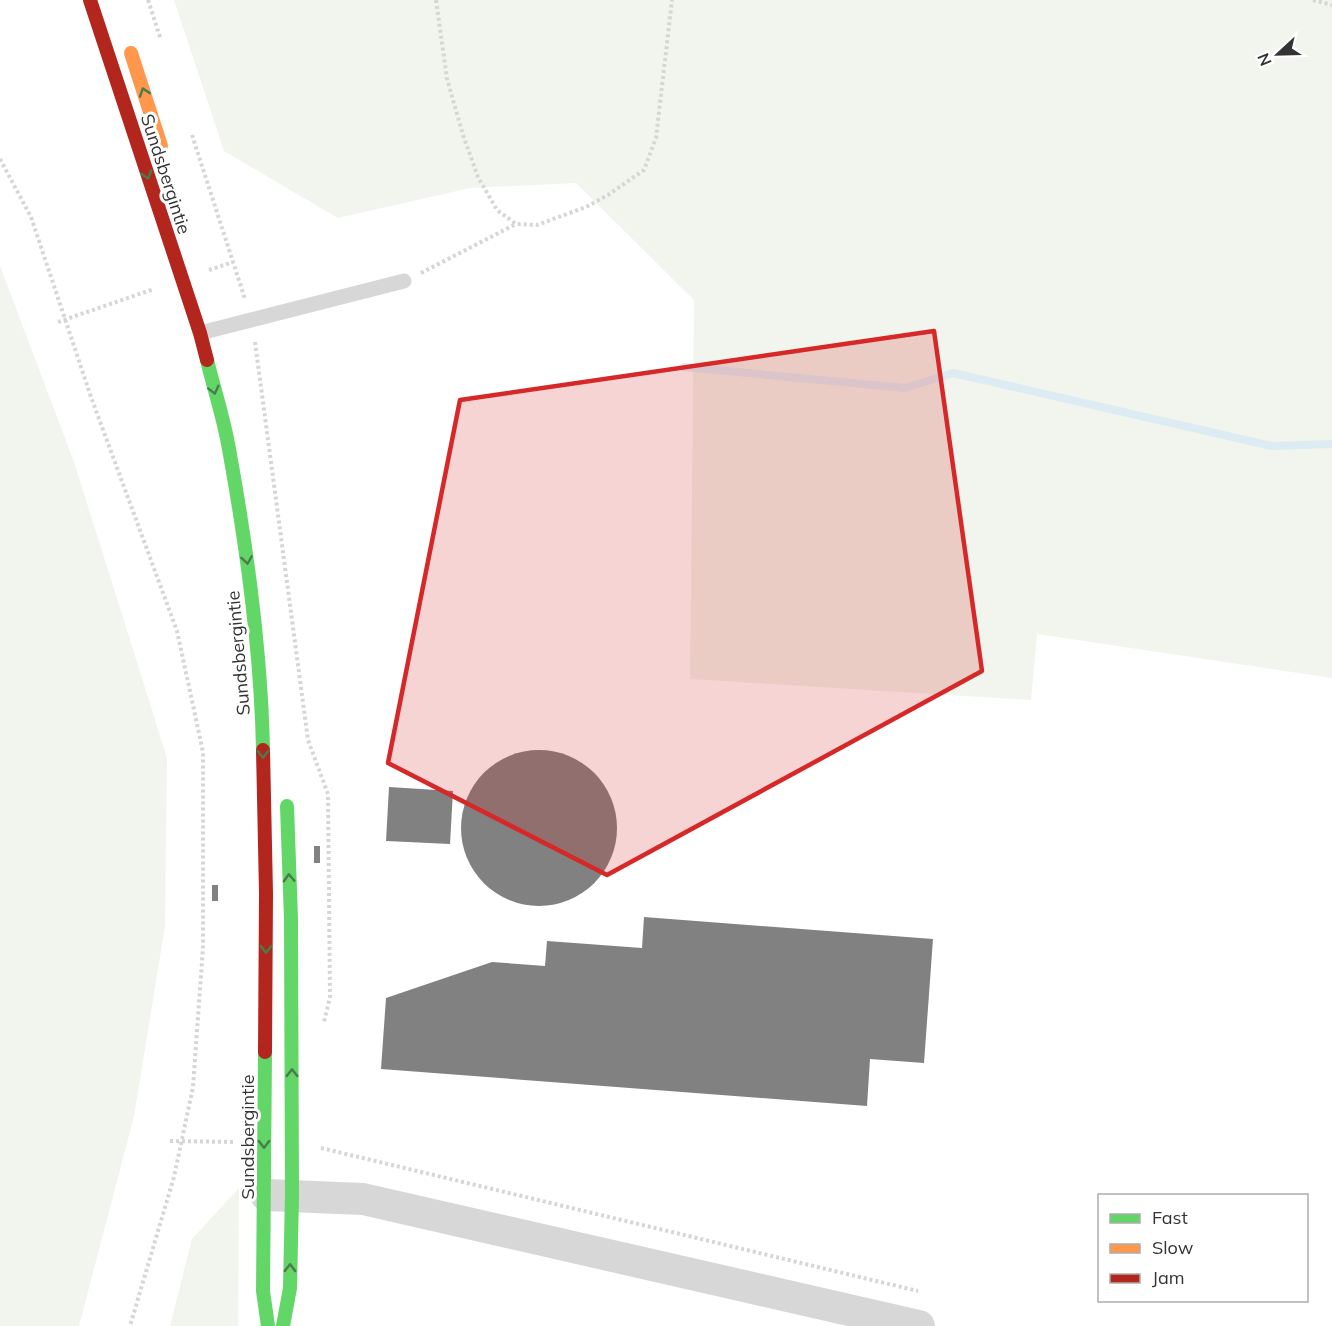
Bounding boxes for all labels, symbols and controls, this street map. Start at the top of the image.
north arrow [1248,24,1308,84]
text: N [1253,50,1276,69]
one-way arrow [139,87,152,98]
street label: Sundsbergintie [136,111,196,237]
one-way arrow [140,169,153,180]
one-way arrow [207,385,220,395]
one-way arrow [240,556,252,565]
street label: Sundsbergintie [221,590,255,716]
one-way arrow [257,750,270,759]
one-way arrow [283,874,296,883]
one-way arrow [260,945,272,954]
one-way arrow [285,1069,298,1078]
street label: Sundsbergintie [236,1075,259,1199]
one-way arrow [258,1140,270,1149]
legend [1098,1194,1308,1302]
text: Fast [1152,1206,1188,1229]
text: Slow [1152,1236,1194,1259]
one-way arrow [284,1264,297,1273]
text: Jam [1152,1266,1185,1289]

